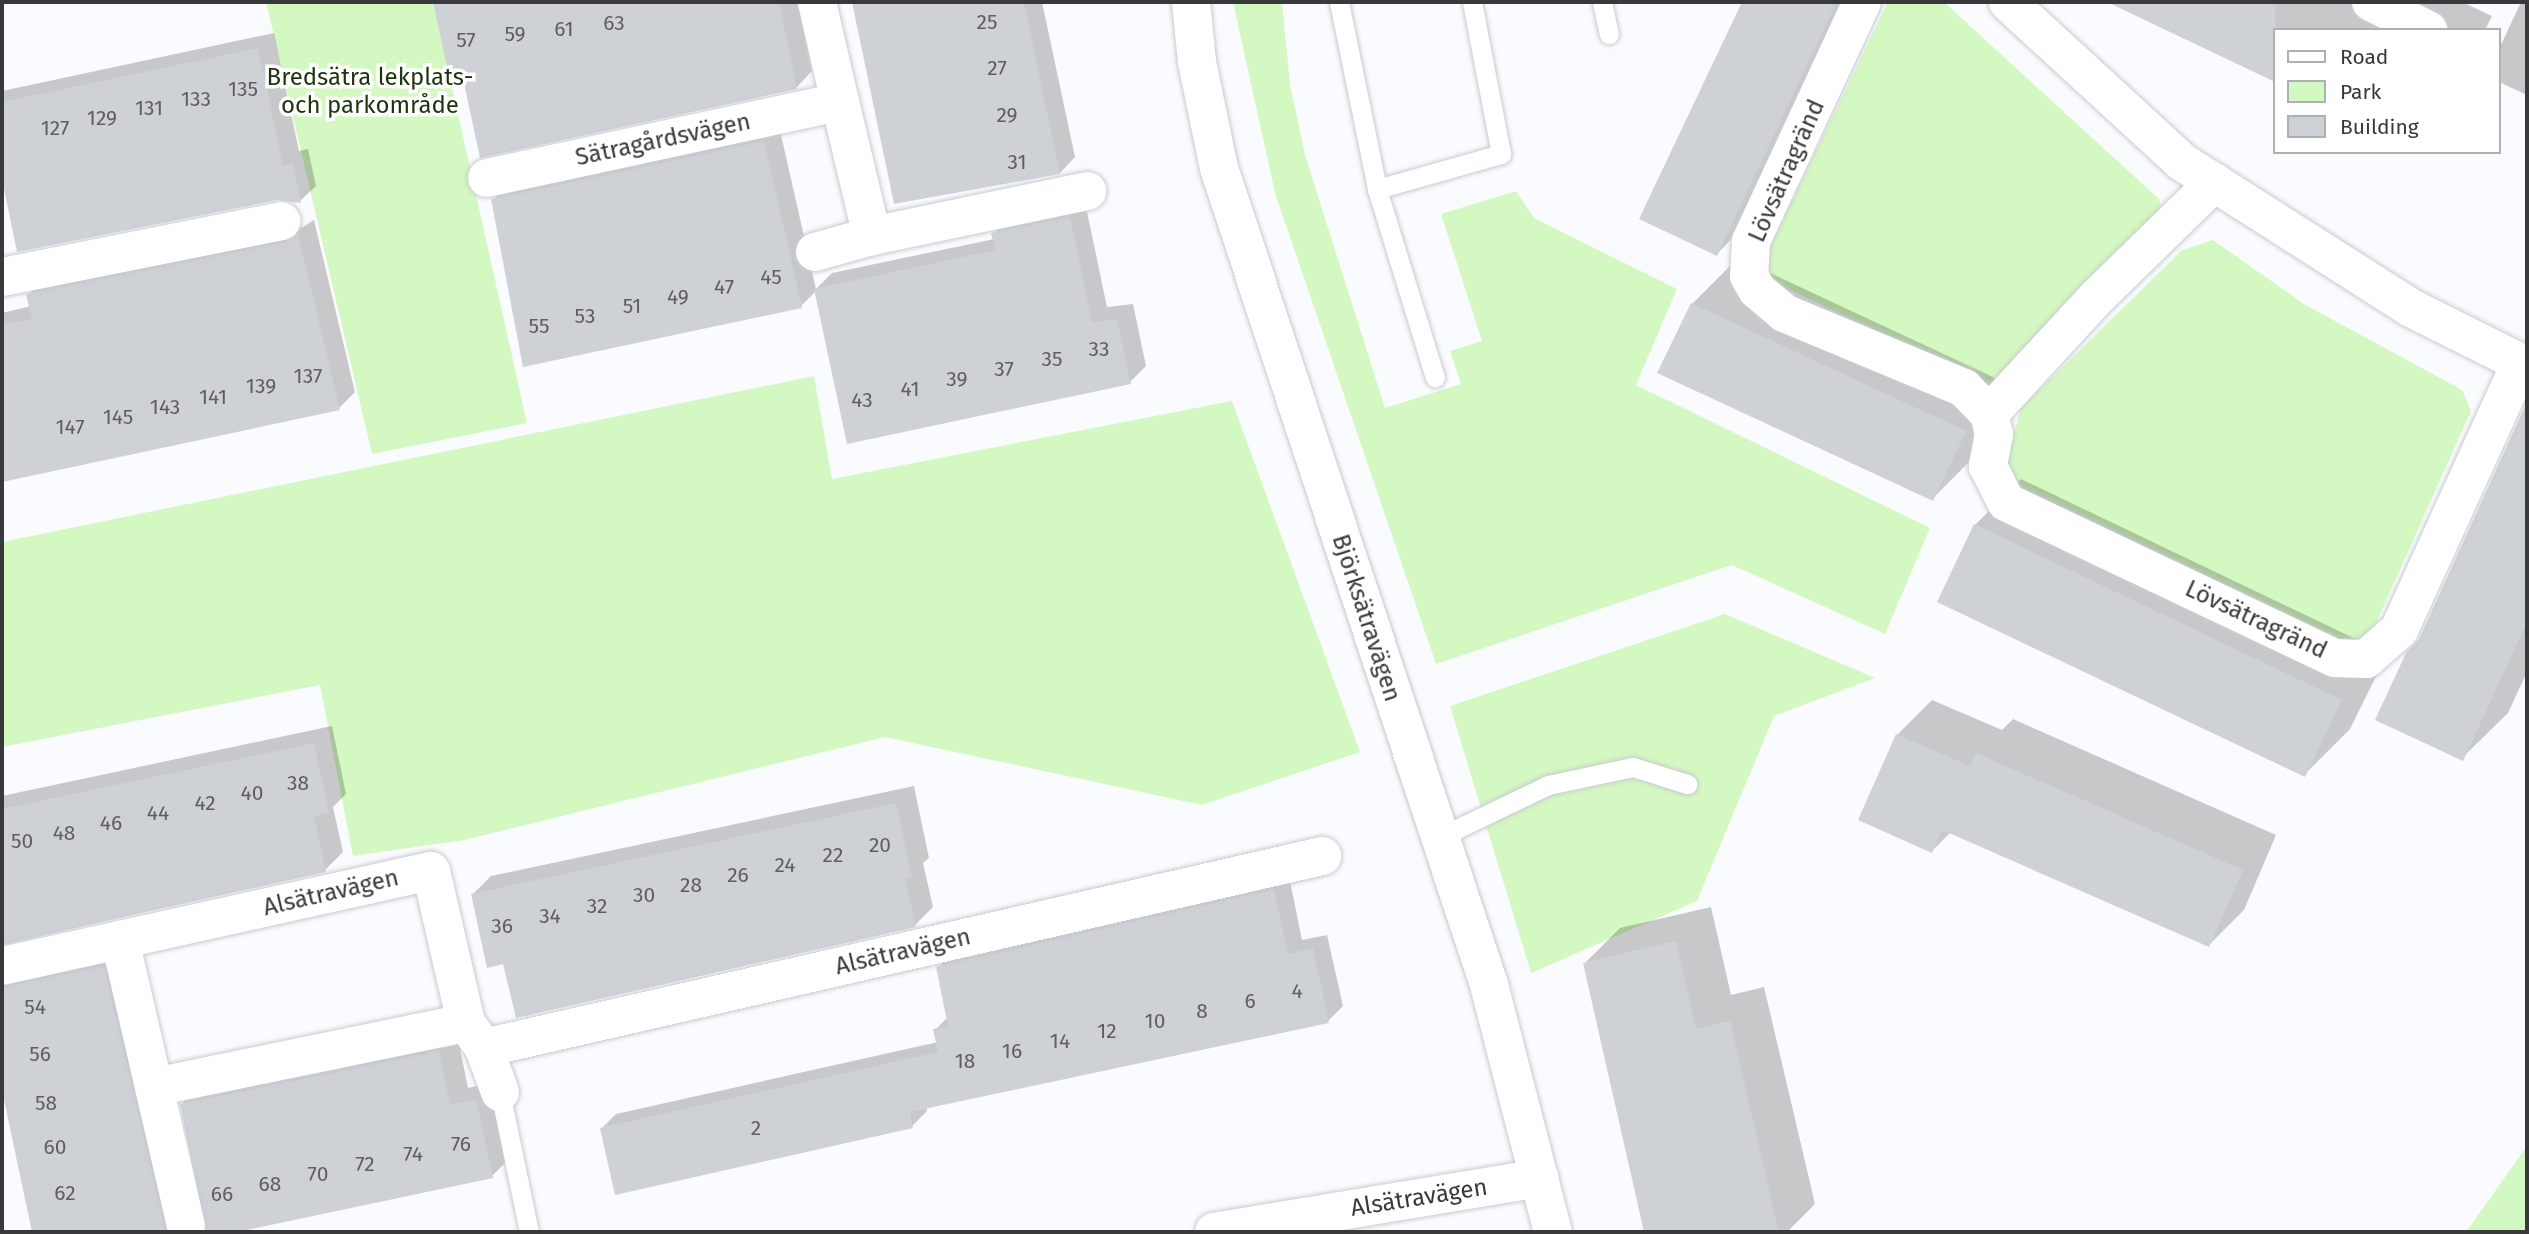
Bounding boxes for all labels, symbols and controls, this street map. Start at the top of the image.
house number: 25 [977,9,997,35]
house number: 63 [603,10,625,36]
house number: 61 [554,16,574,42]
house number: 59 [504,21,526,47]
house number: 57 [456,27,476,53]
legend [2274,28,2501,154]
text: Road [2340,44,2388,70]
house number: 27 [987,55,1007,81]
park label: Bredsätra lekplats- och parkområde [267,64,473,120]
house number: 135 [228,76,258,102]
text: Park [2340,79,2381,105]
house number: 133 [181,86,211,112]
house number: 131 [135,95,163,121]
street label: Lövsätragränd [1743,95,1831,247]
house number: 29 [996,102,1018,128]
house number: 129 [87,105,117,131]
street label: Sätragårdsvägen [573,107,753,173]
text: Building [2340,114,2419,140]
house number: 127 [41,115,69,141]
house number: 31 [1007,149,1027,175]
house number: 45 [760,264,782,290]
house number: 47 [714,274,734,300]
house number: 49 [667,284,689,310]
house number: 51 [623,293,641,319]
house number: 53 [575,303,595,329]
house number: 55 [529,313,549,339]
house number: 33 [1089,336,1109,362]
house number: 35 [1042,346,1062,372]
house number: 37 [994,356,1014,382]
house number: 137 [294,363,322,389]
house number: 39 [946,366,968,392]
house number: 139 [246,373,276,399]
house number: 41 [900,376,920,402]
house number: 141 [199,384,227,410]
house number: 43 [851,387,873,413]
house number: 143 [150,394,180,420]
house number: 145 [103,404,133,430]
house number: 147 [55,414,85,440]
street label: Björksätravägen [1325,531,1407,705]
street label: Lövsätragränd [2180,575,2332,665]
house number: 38 [287,770,309,796]
house number: 40 [241,780,263,806]
house number: 42 [194,790,216,816]
house number: 44 [147,800,169,826]
house number: 46 [100,810,122,836]
house number: 48 [53,820,75,846]
house number: 50 [11,828,33,854]
house number: 20 [869,832,891,858]
house number: 22 [823,842,843,868]
house number: 24 [775,852,795,878]
house number: 26 [727,862,749,888]
street label: Alsätravägen [260,863,402,923]
house number: 28 [680,872,702,898]
house number: 30 [633,882,655,908]
house number: 32 [587,893,607,919]
house number: 34 [539,903,561,929]
house number: 36 [491,913,513,939]
street label: Alsätravägen [832,922,974,982]
house number: 4 [1291,978,1303,1004]
house number: 6 [1244,988,1256,1014]
house number: 54 [24,994,46,1020]
house number: 8 [1196,998,1208,1024]
house number: 10 [1145,1008,1165,1034]
house number: 12 [1097,1018,1117,1044]
house number: 14 [1050,1028,1070,1054]
house number: 16 [1002,1038,1022,1064]
house number: 56 [29,1041,51,1067]
house number: 18 [955,1048,975,1074]
house number: 58 [35,1090,57,1116]
house number: 2 [751,1115,761,1141]
house number: 76 [451,1131,471,1157]
house number: 60 [44,1134,66,1160]
house number: 74 [403,1141,423,1167]
house number: 72 [355,1151,375,1177]
house number: 70 [308,1161,328,1187]
house number: 68 [259,1171,281,1197]
street label: Alsätravägen [1349,1173,1489,1223]
house number: 62 [54,1180,76,1206]
house number: 66 [211,1181,233,1207]

